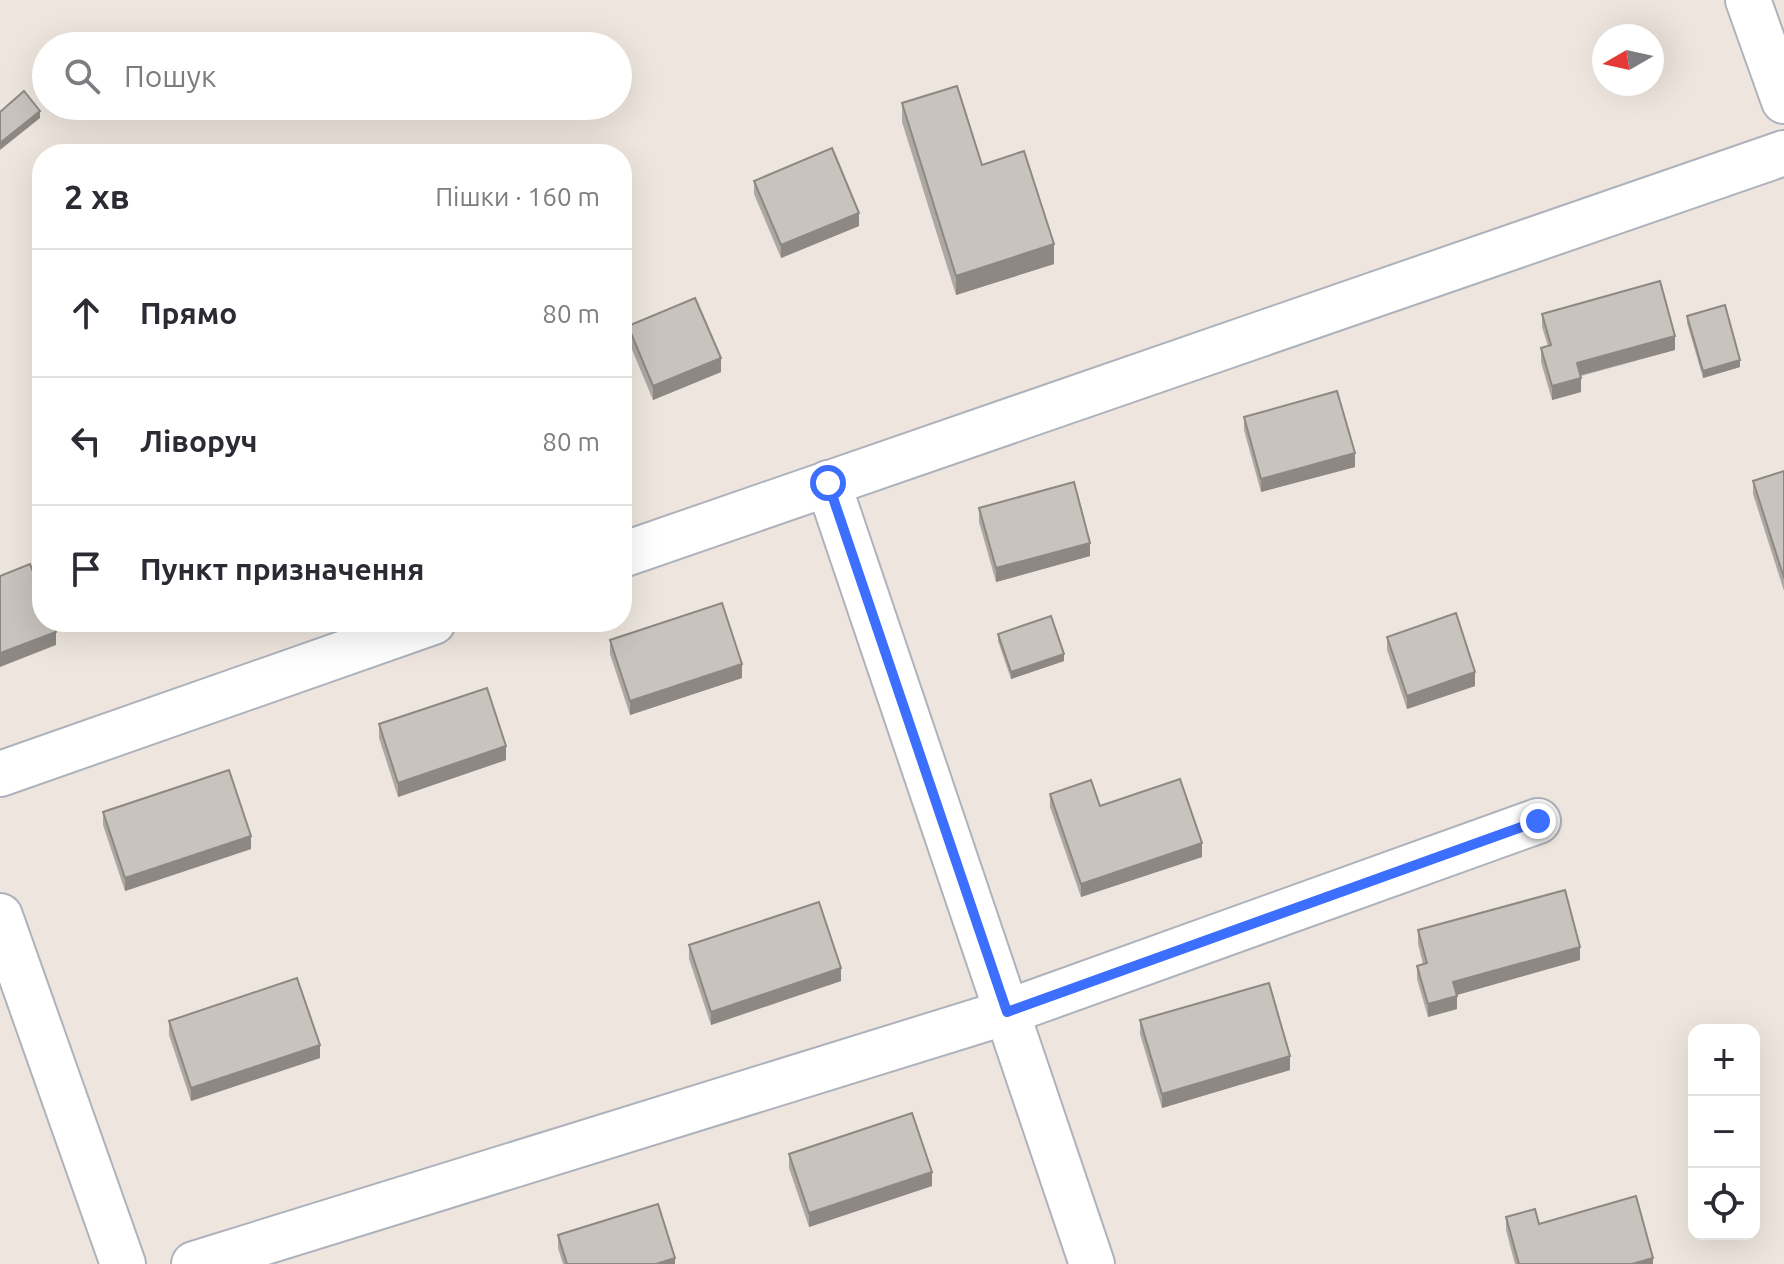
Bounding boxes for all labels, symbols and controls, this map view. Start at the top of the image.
north arrow [1592,24,1664,96]
search box [32,32,632,120]
icon: search [60,54,104,98]
text: Пошук [124,59,217,93]
text: 2 хв [64,177,130,215]
text: Пішки · 160 m [435,182,600,211]
icon: ahead [64,291,108,335]
text: Прямо [140,296,237,330]
text: 80 m [542,299,600,328]
icon: left [64,419,108,463]
text: Ліворуч [140,424,258,458]
text: 80 m [542,427,600,456]
route start [810,465,846,501]
icon: arrive [64,547,108,591]
text: Пункт призначення [140,552,424,586]
route end [1520,803,1556,839]
map controls [1688,1024,1760,1240]
button: + [1688,1024,1760,1096]
button: − [1688,1096,1760,1168]
button: locate [1688,1168,1760,1240]

